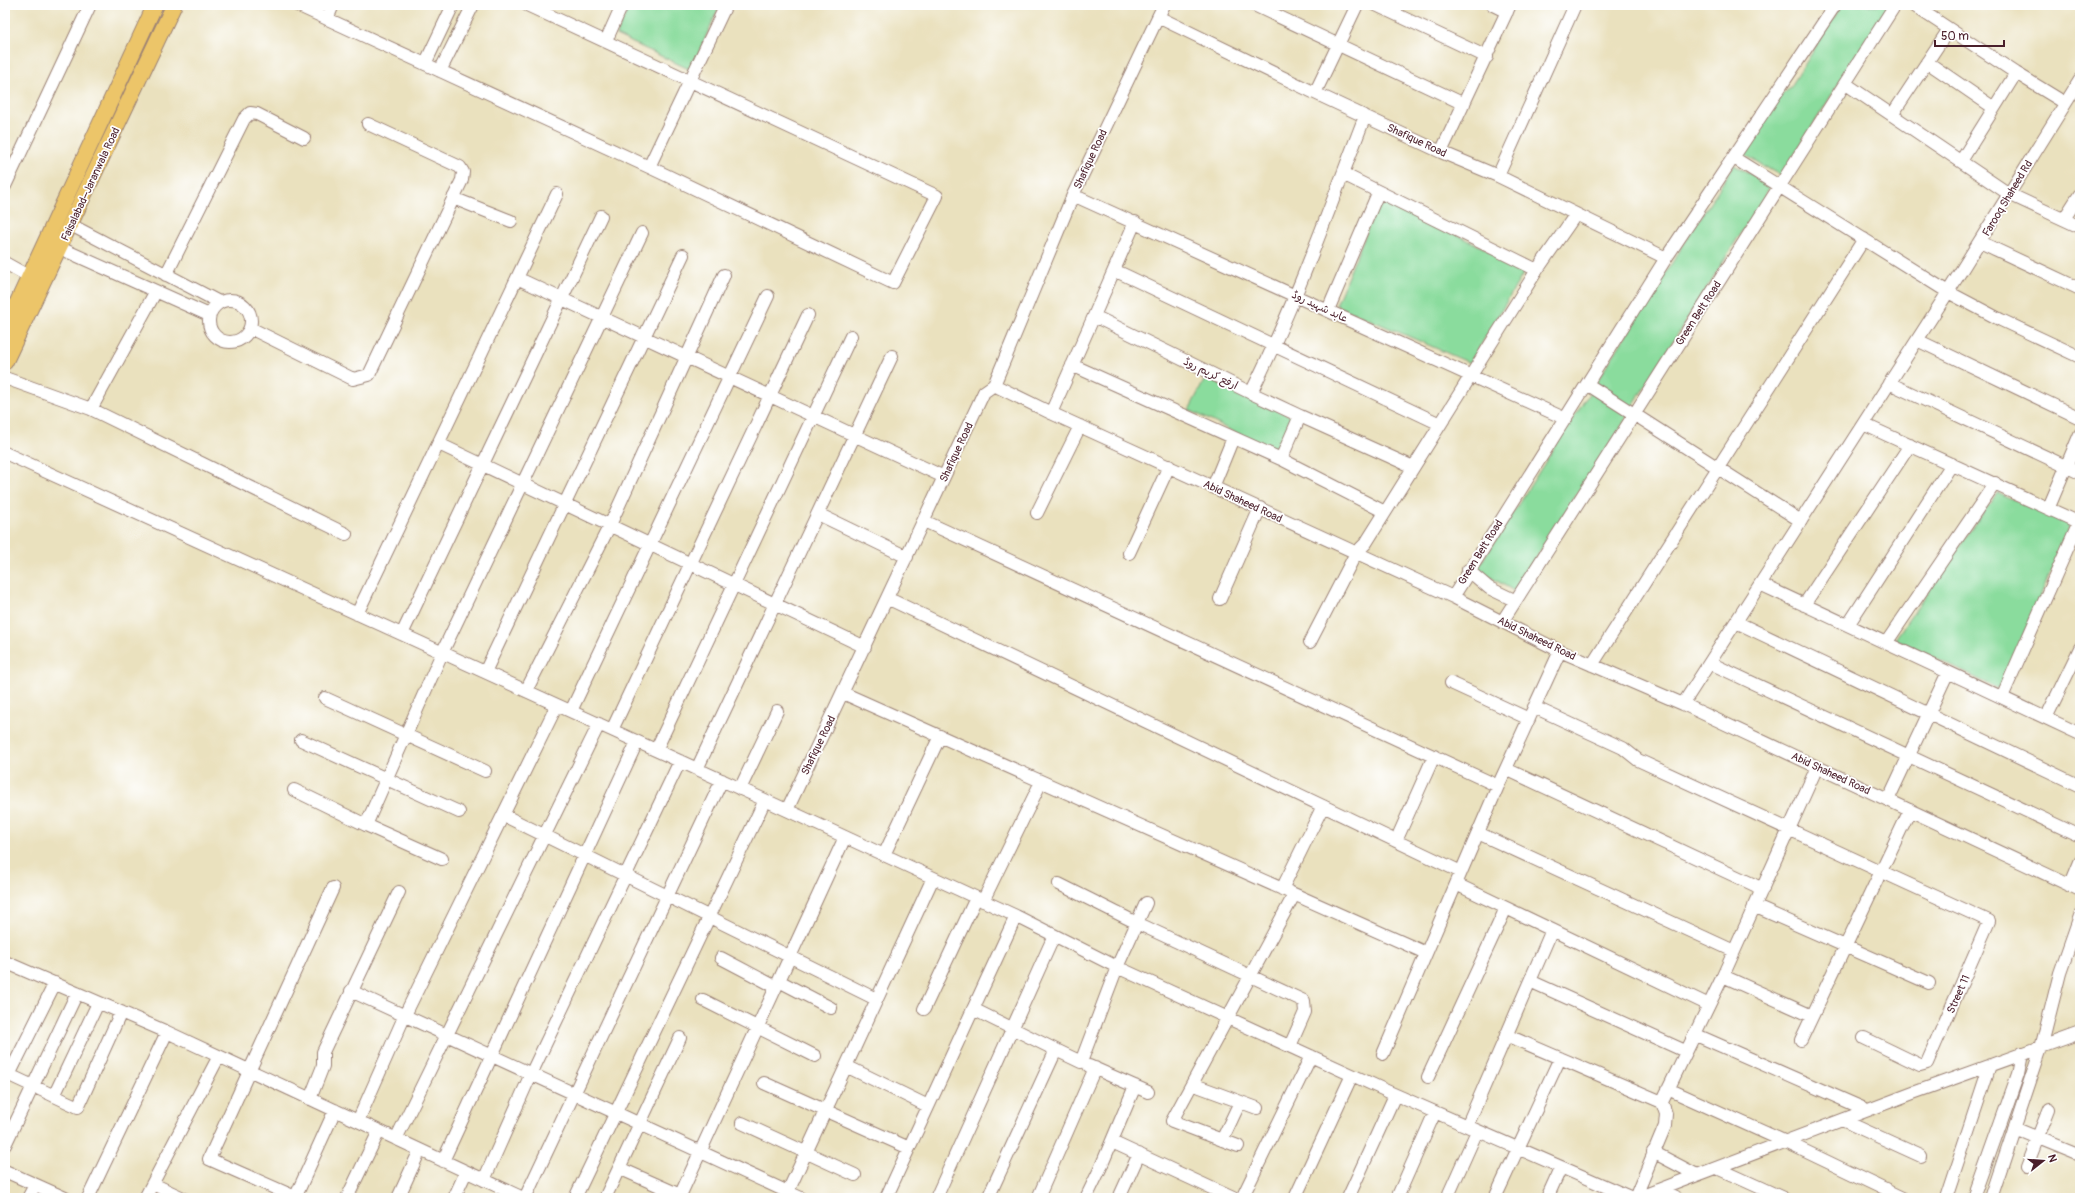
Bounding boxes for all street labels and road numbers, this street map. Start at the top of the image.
street label: Shafique Road [1385,121,1449,160]
street label: Faisalabad–Jaranwala Road [58,125,123,243]
street label: Shafique Road [1071,127,1110,191]
street label: Farooq Shaheed Rd [1980,158,2035,239]
street label: Green Belt Road [1673,279,1724,348]
street label: عابد شہید روڈ [1289,288,1350,326]
street label: ارفع کریم روڈ [1181,355,1240,394]
street label: Shafique Road [937,420,976,484]
street label: Abid Shaheed Road [1201,477,1284,525]
street label: Green Belt Road [1455,517,1506,587]
street label: Abid Shaheed Road [1495,614,1578,663]
street label: Shafique Road [798,713,838,777]
street label: Abid Shaheed Road [1789,749,1872,797]
street label: Street 11 [1944,973,1973,1015]

